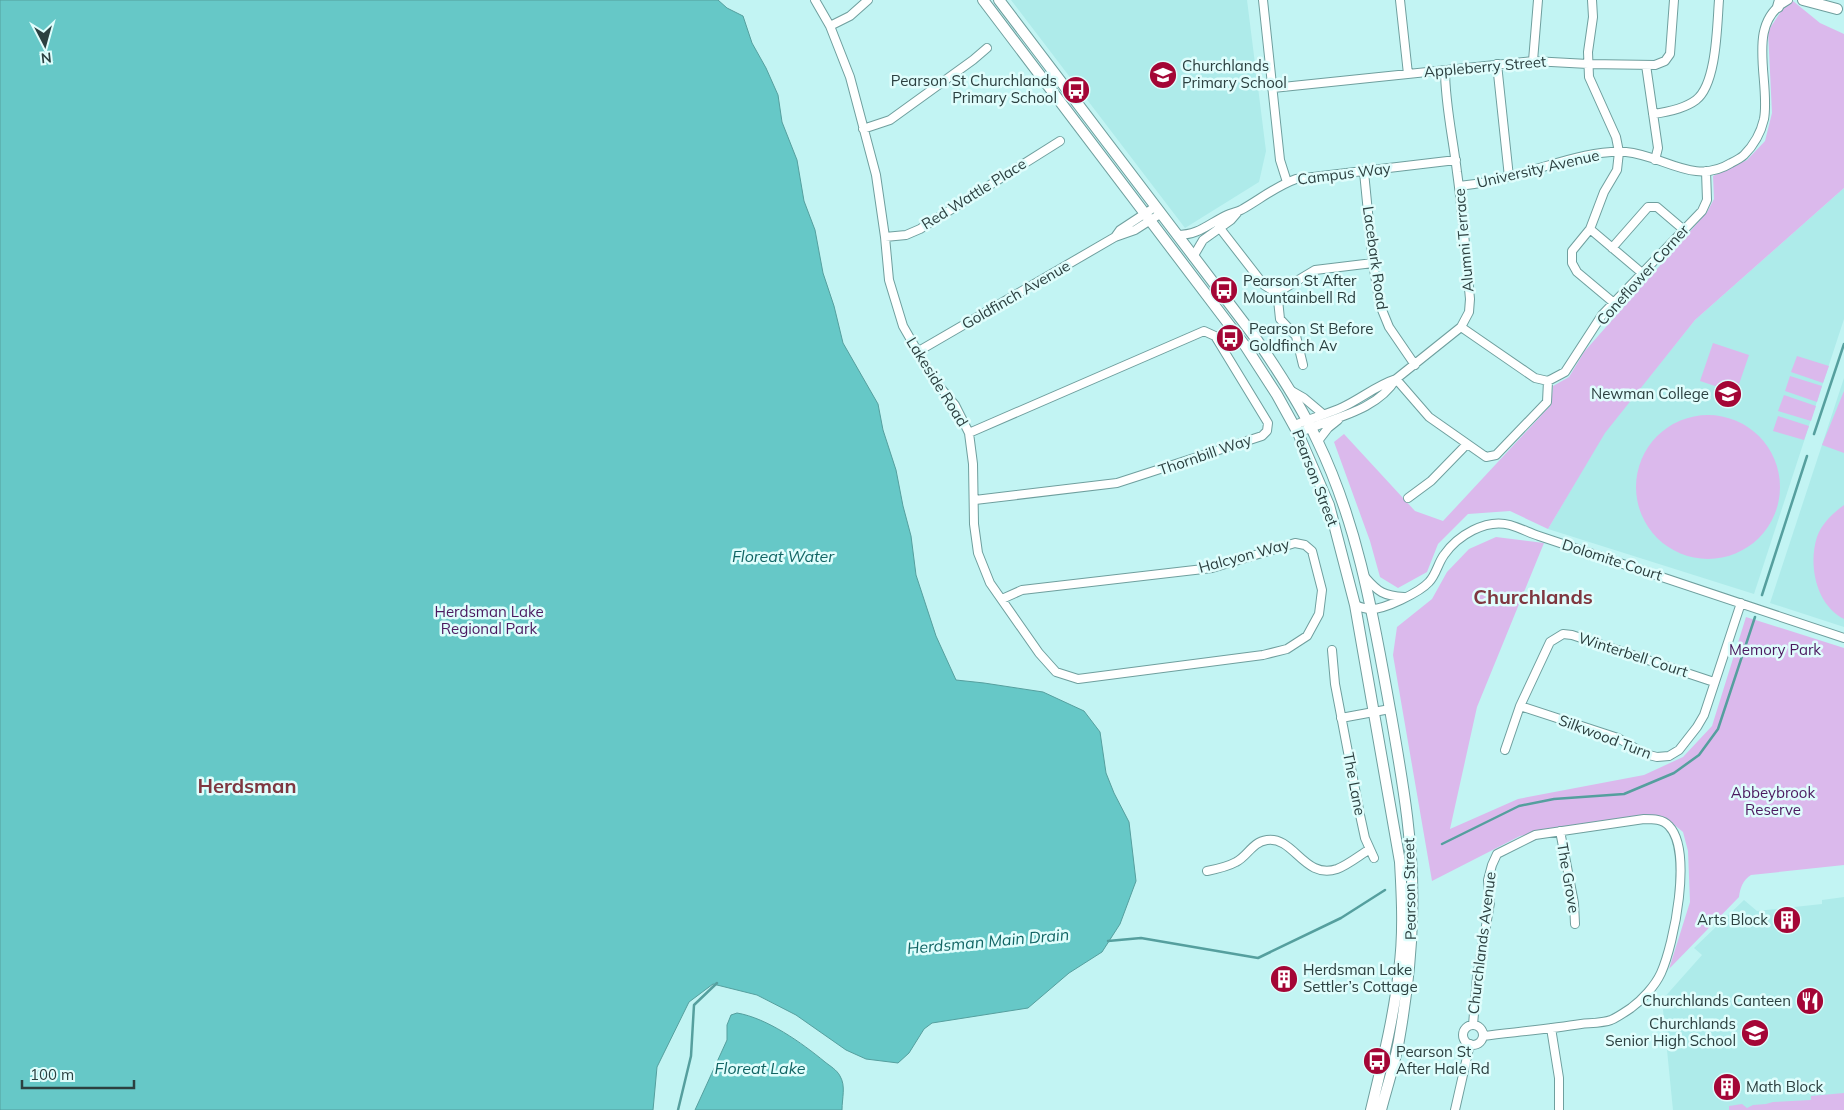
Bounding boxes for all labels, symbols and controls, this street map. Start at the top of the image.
north arrow [20,20,70,70]
text: N [40,48,53,67]
street label: Appleberry Street [1423,52,1547,81]
place label: Churchlands Primary School [1182,56,1287,92]
school or university icon: Churchlands Primary School [1148,60,1178,90]
place label: Pearson St Churchlands Primary School [891,71,1057,107]
bus stop icon: Pearson St Churchlands Primary School [1061,75,1091,105]
street label: University Avenue [1475,145,1601,192]
street label: Red Wattle Place [918,154,1030,233]
street label: Campus Way [1296,158,1392,189]
street label: Alumni Terrace [1450,187,1477,293]
street label: Lacebark Road [1359,205,1392,311]
street label: Coneflower Corner [1592,220,1693,329]
street label: Goldfinch Avenue [958,256,1073,333]
place label: Pearson St After Mountainbell Rd [1243,271,1357,307]
bus stop icon: Pearson St After Mountainbell Rd [1209,275,1239,305]
place label: Pearson St Before Goldfinch Av [1249,319,1373,355]
bus stop icon: Pearson St Before Goldfinch Av [1215,323,1245,353]
street label: Lakeside Road [902,334,972,430]
school or university icon: Newman College [1713,379,1743,409]
place label: Newman College [1591,384,1709,403]
street label: Pearson Street [1288,427,1343,529]
street label: Thornbill Way [1156,430,1254,479]
street label: Halcyon Way [1196,534,1291,577]
street label: Dolomite Court [1560,534,1665,585]
water label: Floreat Water [732,546,835,566]
district label: Churchlands [1473,584,1593,609]
park label: Herdsman Lake Regional Park [434,602,544,638]
street label: Winterbell Court [1576,628,1690,681]
park label: Memory Park [1729,640,1821,659]
street label: Silkwood Turn [1556,710,1654,763]
street label: The Lane [1339,751,1370,817]
district label: Herdsman [198,773,297,798]
park label: Abbeybrook Reserve [1731,783,1815,819]
street label: Pearson Street [1399,838,1420,940]
street label: The Grove [1553,841,1584,914]
street label: Churchlands Avenue [1463,871,1500,1015]
building icon: Arts Block [1772,905,1802,935]
place label: Arts Block [1697,910,1768,929]
water label: Herdsman Main Drain [906,924,1070,958]
place label: Herdsman Lake Settler’s Cottage [1303,960,1418,996]
building icon: Herdsman Lake Settler’s Cottage [1269,964,1299,994]
restaurant icon: Churchlands Canteen [1795,986,1825,1016]
place label: Churchlands Canteen [1642,991,1791,1010]
place label: Churchlands Senior High School [1605,1014,1736,1050]
school or university icon: Churchlands Senior High School [1740,1018,1770,1048]
place label: Pearson St After Hale Rd [1396,1042,1490,1078]
bus stop icon: Pearson St After Hale Rd [1362,1046,1392,1076]
scale bar [22,1058,135,1090]
water label: Floreat Lake [715,1058,806,1078]
text: 100 m [30,1065,74,1084]
building icon: Math Block [1712,1072,1742,1102]
place label: Math Block [1746,1077,1824,1096]

